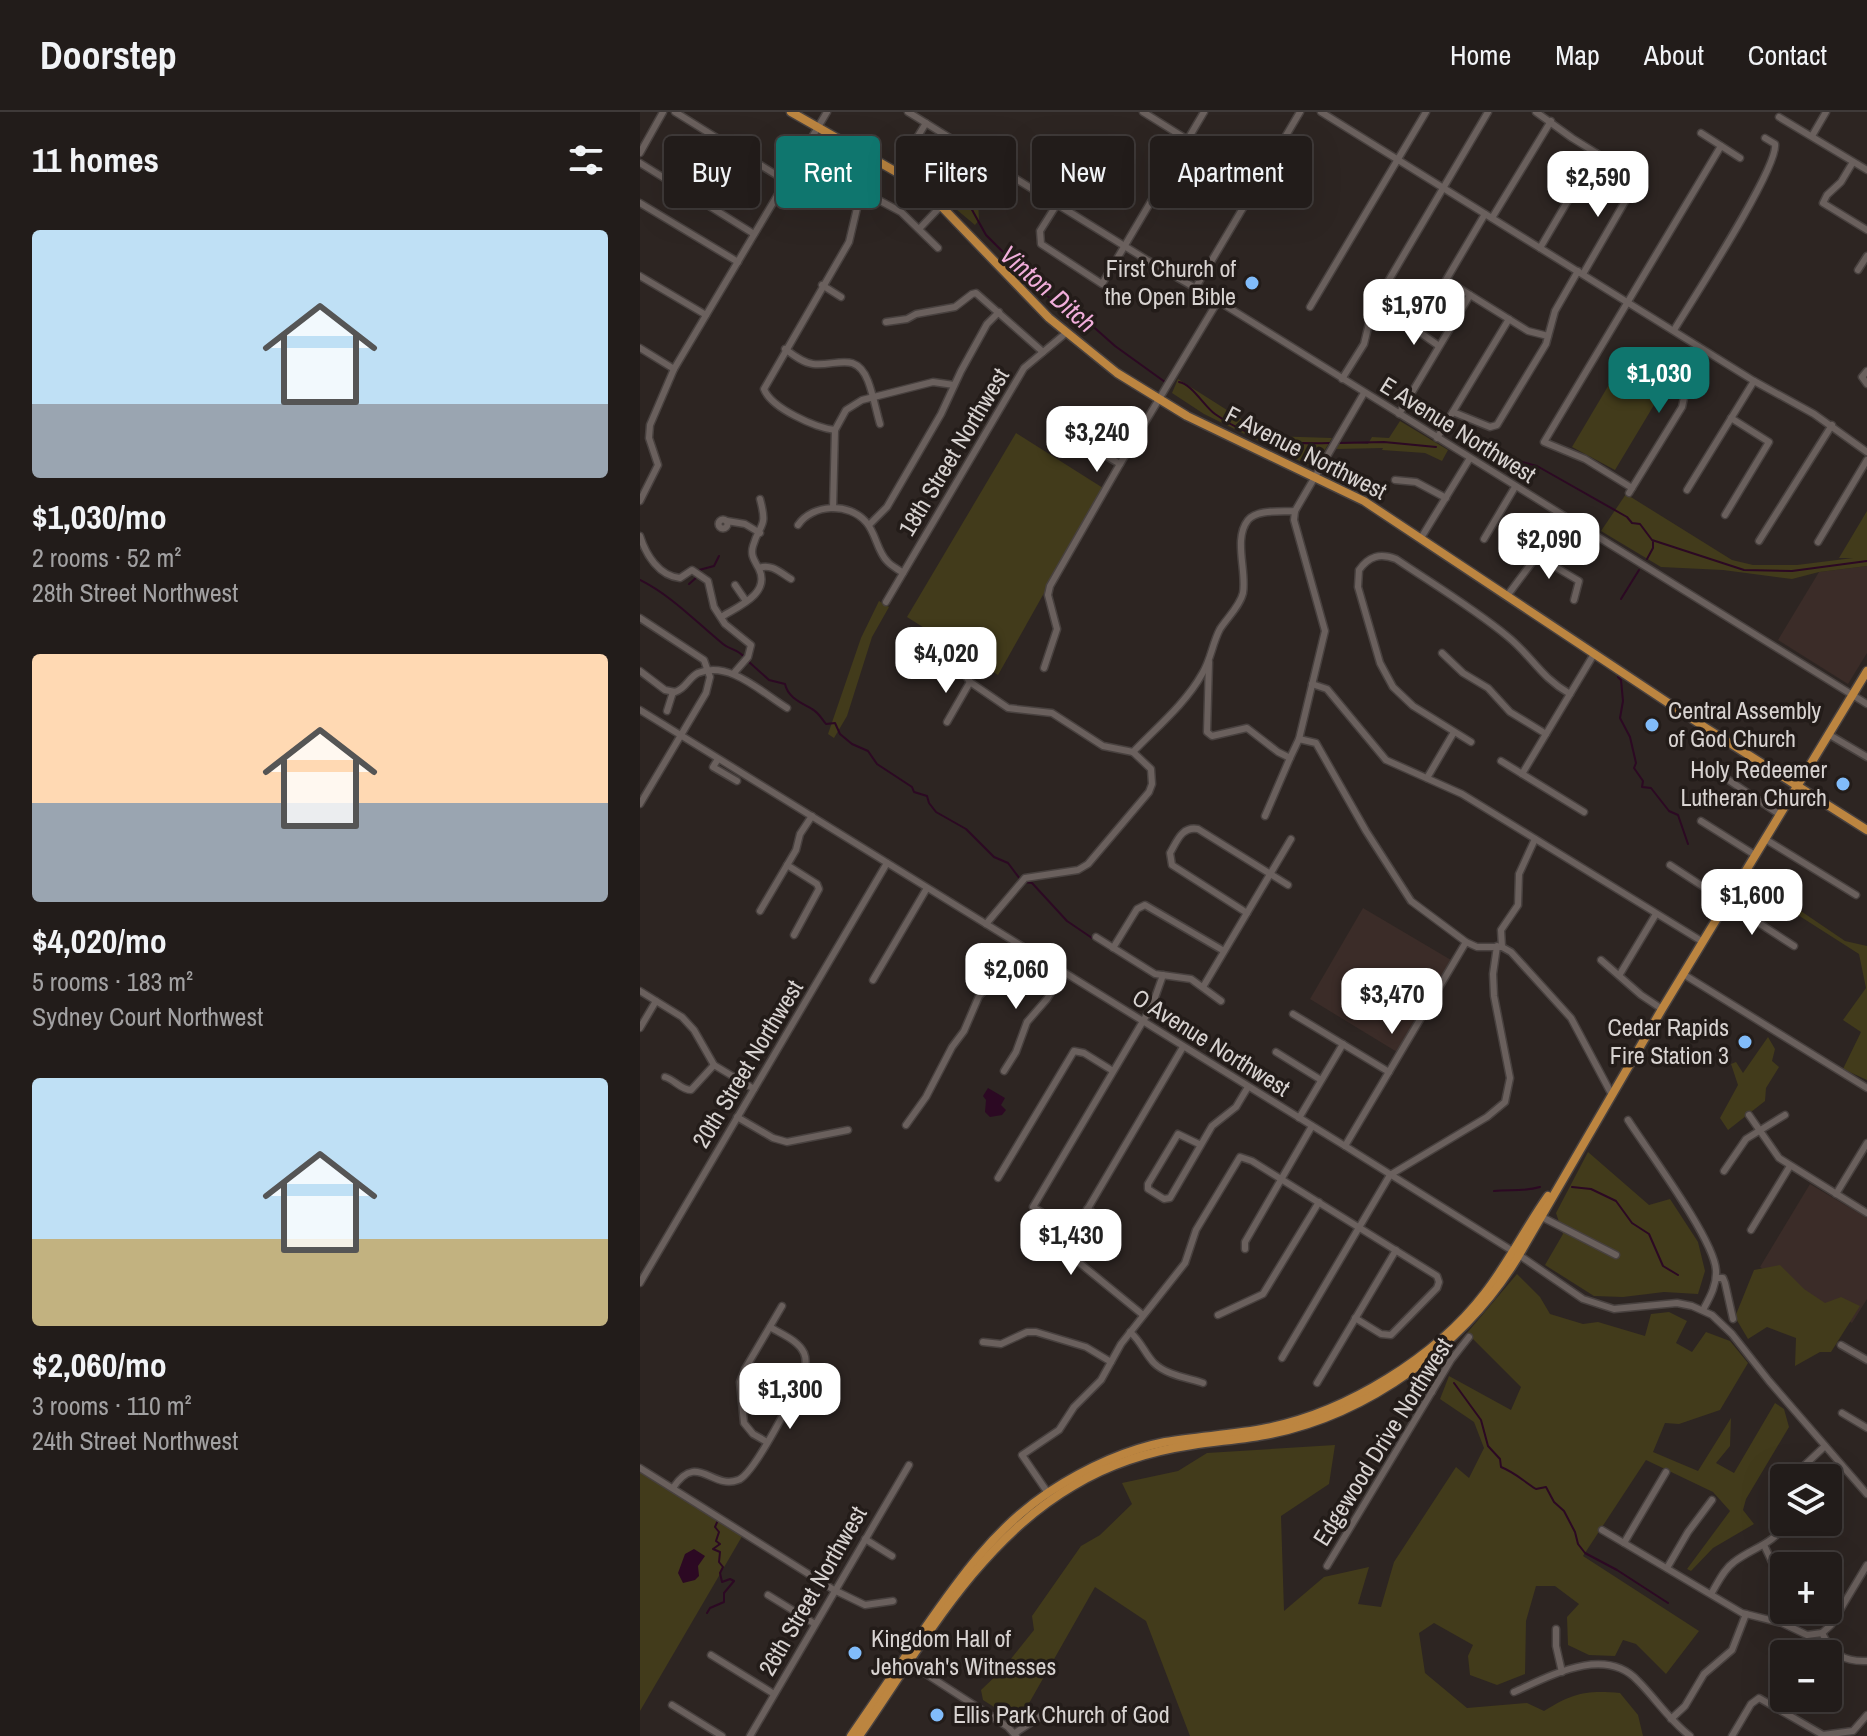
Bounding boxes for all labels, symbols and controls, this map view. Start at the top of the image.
text: Doorstep [40,30,177,81]
text: Home [1450,36,1511,74]
text: Map [1555,36,1600,74]
text: About [1644,36,1704,74]
text: Contact [1748,36,1827,74]
chip: Buy [664,136,760,208]
chip: Rent [776,136,880,208]
chip: Filters [896,136,1016,208]
chip: New [1032,136,1134,208]
chip: Apartment [1150,136,1312,208]
text: 11 homes [32,137,159,183]
icon: filters [564,138,608,182]
pin: $2,590 [1533,151,1663,219]
text: $2,590 [1565,159,1631,194]
water label: Vinton Ditch [993,237,1104,340]
place label: First Church of the Open Bible [1105,252,1237,312]
marker: First Church of the Open Bible [1243,274,1261,292]
pin: $1,970 [1349,279,1479,347]
icon: home [248,282,392,426]
text: $1,970 [1381,287,1447,322]
pin: $1,030 [1594,347,1724,415]
text: $1,030 [1626,355,1692,390]
street label: 18th Street Northwest [890,361,1016,541]
street label: E Avenue Northwest [1375,368,1543,490]
street label: F Avenue Northwest [1220,398,1393,507]
pin: $3,240 [1032,406,1162,474]
text: $3,240 [1064,414,1130,449]
text: $1,030/mo [32,494,167,540]
pin: $2,090 [1484,513,1614,581]
text: $2,090 [1516,521,1582,556]
text: 2 rooms · 52 m² [32,540,181,575]
text: 28th Street Northwest [32,575,238,610]
pin: $4,020 [881,627,1011,695]
text: $4,020 [913,635,979,670]
place label: Central Assembly of God Church [1668,694,1821,754]
icon: home [248,706,392,850]
marker: Central Assembly of God Church [1643,716,1661,734]
place label: Holy Redeemer Lutheran Church [1680,753,1827,813]
marker: Holy Redeemer Lutheran Church [1834,775,1852,793]
pin: $1,600 [1687,869,1817,937]
text: $1,600 [1719,877,1785,912]
text: $4,020/mo [32,918,167,964]
pin: $2,060 [951,943,1081,1011]
text: $2,060 [983,951,1049,986]
text: 5 rooms · 183 m² [32,964,193,999]
pin: $3,470 [1327,968,1457,1036]
street label: 20th Street Northwest [684,973,810,1153]
text: $3,470 [1359,976,1425,1011]
street label: O Avenue Northwest [1127,981,1297,1104]
text: Sydney Court Northwest [32,999,263,1034]
place label: Cedar Rapids Fire Station 3 [1608,1011,1729,1071]
marker: Cedar Rapids Fire Station 3 [1736,1033,1754,1051]
icon: home [248,1130,392,1274]
pin: $1,430 [1006,1209,1136,1277]
text: $1,430 [1038,1217,1104,1252]
street label: Edgewood Drive Northwest [1305,1331,1459,1552]
text: $2,060/mo [32,1342,167,1388]
pin: $1,300 [725,1363,855,1431]
text: $1,300 [757,1371,823,1406]
text: 3 rooms · 110 m² [32,1388,192,1423]
text: 24th Street Northwest [32,1423,238,1458]
map controls [1770,1464,1842,1712]
button: layers [1770,1464,1842,1536]
street label: 26th Street Northwest [751,1500,874,1681]
button: + [1770,1552,1842,1624]
place label: Kingdom Hall of Jehovah's Witnesses [871,1622,1056,1682]
button: − [1770,1640,1842,1712]
marker: Kingdom Hall of Jehovah's Witnesses [846,1644,864,1662]
place label: Ellis Park Church of God [953,1698,1170,1730]
marker: Ellis Park Church of God [928,1706,946,1724]

